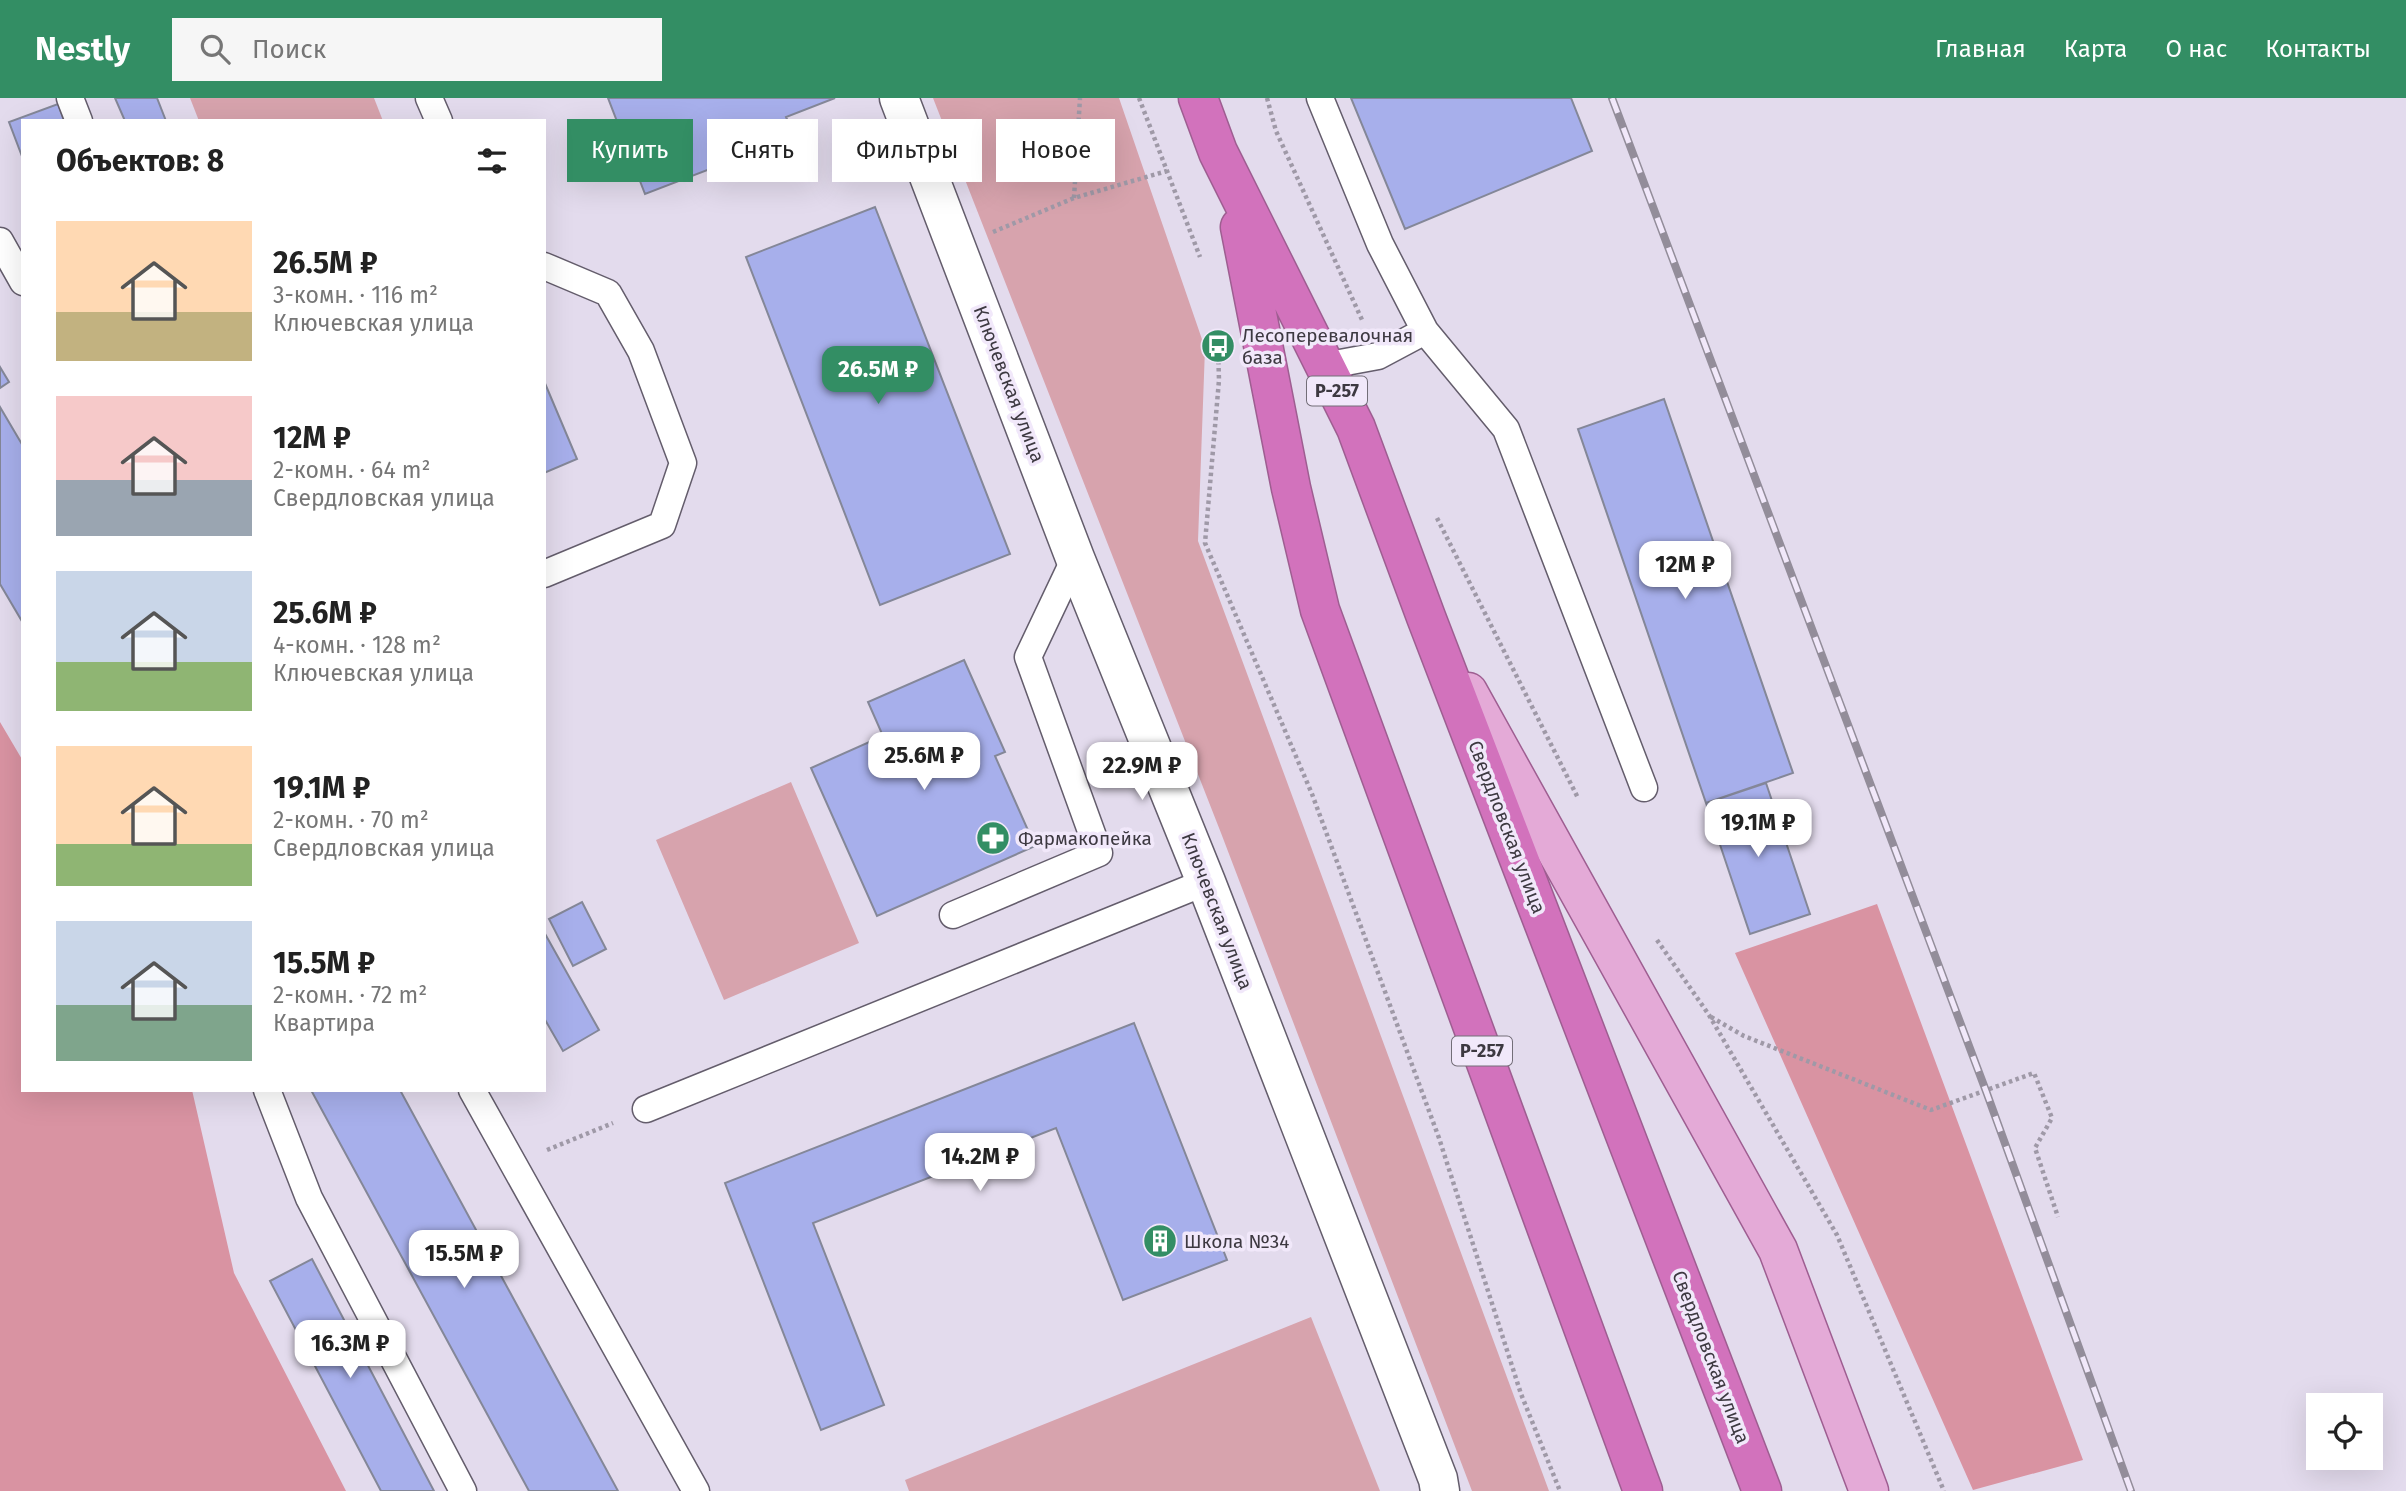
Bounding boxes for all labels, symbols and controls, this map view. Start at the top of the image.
search box [172,18,662,81]
text: Nestly [35,29,130,69]
icon: search [196,30,234,68]
text: Поиск [252,34,326,65]
text: Главная [1935,35,2026,63]
text: Карта [2064,35,2127,63]
text: О нас [2165,35,2227,63]
text: Контакты [2265,35,2371,63]
chip: Купить [567,119,693,182]
chip: Снять [707,119,818,182]
chip: Фильтры [832,119,982,182]
chip: Новое [996,119,1115,182]
icon: filters [473,142,511,180]
text: Объектов: 8 [56,143,224,179]
text: 26.5M ₽ [273,245,378,281]
icon: home [112,249,196,333]
text: 3-комн. · 116 m² [273,281,438,309]
street label: Ключевская улица [969,302,1049,466]
text: Ключевская улица [273,309,474,337]
place label: Лесоперевалочная база [1242,324,1413,369]
bus stop icon: Лесоперевалочная база [1199,327,1237,365]
pin: 26.5M ₽ [813,346,943,406]
text: 26.5M ₽ [838,355,918,383]
road number: Р-257 [1307,376,1367,405]
text: 12M ₽ [273,420,351,456]
icon: home [112,424,196,508]
text: 2-комн. · 64 m² [273,456,431,484]
text: Свердловская улица [273,484,495,512]
pin: 12M ₽ [1636,542,1734,601]
text: 12M ₽ [1655,550,1715,578]
text: 25.6M ₽ [273,595,377,631]
icon: home [112,599,196,683]
text: 4-комн. · 128 m² [273,631,441,659]
text: Ключевская улица [273,659,474,687]
pin: 25.6M ₽ [859,732,989,792]
street label: Свердловская улица [1463,737,1551,917]
text: 25.6M ₽ [884,741,964,769]
pin: 22.9M ₽ [1077,742,1207,802]
text: 22.9M ₽ [1103,751,1181,779]
text: 19.1M ₽ [273,770,370,806]
icon: home [112,774,196,858]
pin: 19.1M ₽ [1693,800,1823,859]
text: 2-комн. · 70 m² [273,806,429,834]
text: 19.1M ₽ [1721,808,1795,836]
pharmacy icon: Фармакопейка [974,819,1012,857]
place label: Фармакопейка [1018,827,1152,850]
street label: Ключевская улица [1177,829,1257,993]
text: Свердловская улица [273,834,495,862]
text: 15.5M ₽ [273,945,375,981]
icon: home [112,949,196,1033]
text: 2-комн. · 72 m² [273,981,427,1009]
text: Квартира [273,1009,375,1037]
road number: Р-257 [1452,1036,1512,1066]
pin: 14.2M ₽ [915,1134,1045,1193]
text: 14.2M ₽ [941,1142,1019,1170]
building icon: Школа №34 [1141,1222,1179,1260]
pin: 15.5M ₽ [399,1230,529,1290]
place label: Школа №34 [1184,1230,1289,1253]
text: 15.5M ₽ [425,1239,503,1267]
street label: Свердловская улица [1667,1267,1755,1447]
pin: 16.3M ₽ [285,1320,415,1380]
text: 16.3M ₽ [311,1329,389,1357]
map controls [2306,1393,2383,1470]
button: locate [2306,1393,2383,1470]

